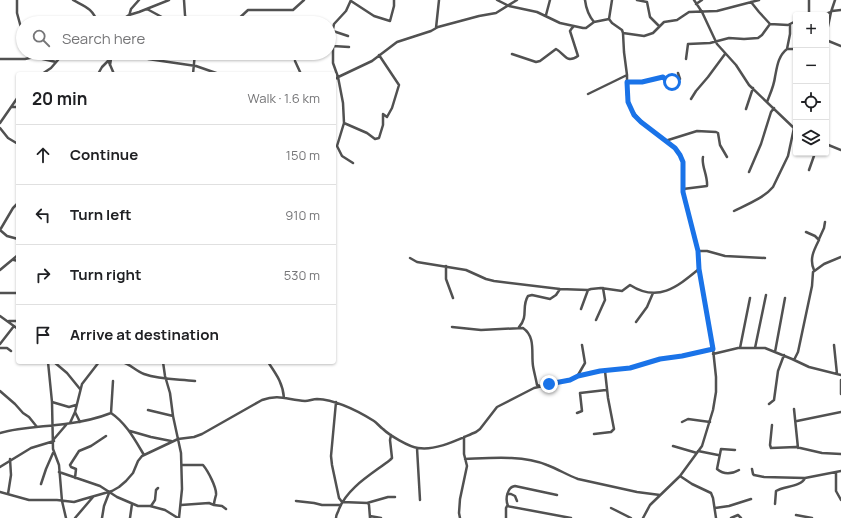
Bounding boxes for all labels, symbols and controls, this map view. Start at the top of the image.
map controls [793,12,829,156]
button: + [793,12,829,48]
search box [16,16,336,60]
icon: search [30,27,52,49]
text: Search here [62,28,145,49]
button: − [793,48,829,84]
route start [663,73,681,91]
button: locate [793,84,829,120]
text: 20 min [32,87,87,110]
text: Walk · 1.6 km [248,89,320,107]
button: layers [793,120,829,156]
icon: ahead [32,144,54,166]
text: Continue [70,144,138,165]
text: 150 m [286,146,320,164]
icon: left [32,204,54,226]
text: Turn left [70,204,132,225]
text: 910 m [285,206,320,224]
icon: right [32,264,54,286]
text: Turn right [70,264,141,285]
text: 530 m [284,266,320,284]
icon: arrive [32,324,54,346]
text: Arrive at destination [70,324,219,345]
route end [540,375,558,393]

